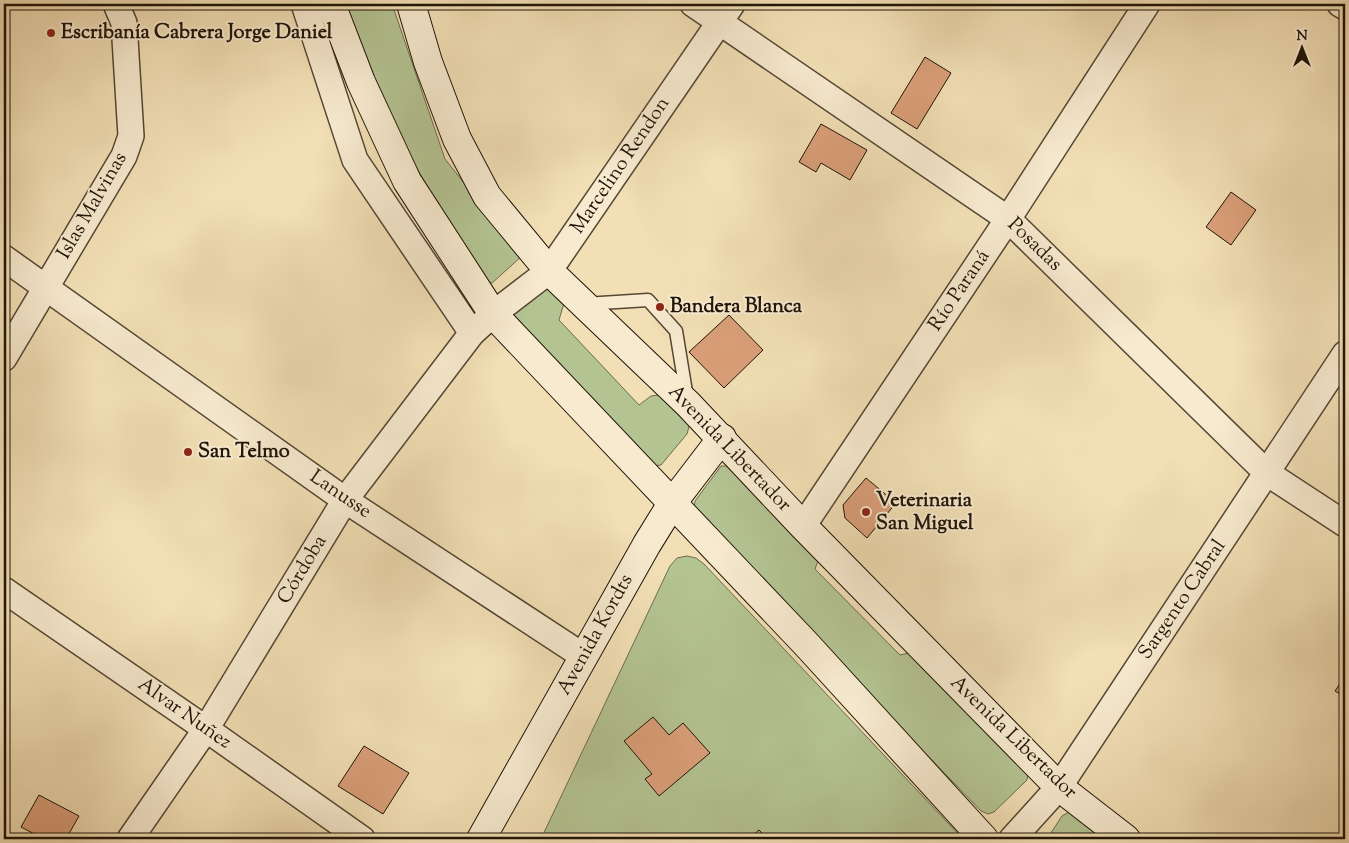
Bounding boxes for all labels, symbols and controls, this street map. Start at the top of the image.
place label: Escribanía Cabrera Jorge Daniel [61,19,333,48]
north arrow [1276,22,1326,72]
marker: Escribanía Cabrera Jorge Daniel [45,27,57,39]
text: N [1296,27,1308,47]
street label: Marcelino Rendon [564,92,678,240]
street label: Islas Malvinas [51,147,135,265]
street label: Posadas [1000,211,1068,279]
street label: Río Paraná [922,244,998,338]
place label: Bandera Blanca [670,293,803,322]
marker: Bandera Blanca [654,301,666,313]
street label: Avenida Libertador [661,379,798,520]
place label: San Telmo [198,438,290,467]
marker: San Telmo [182,446,194,458]
street label: Lanusse [303,464,377,526]
place label: Veterinaria San Miguel [876,487,974,539]
marker: Veterinaria San Miguel [860,506,872,518]
street label: Córdoba [271,530,335,610]
street label: Sargento Cabral [1132,534,1234,666]
street label: Avenida Kordts [551,569,641,701]
street label: Avenida Libertador [943,670,1084,807]
street label: Alvar Nuñez [131,671,237,757]

